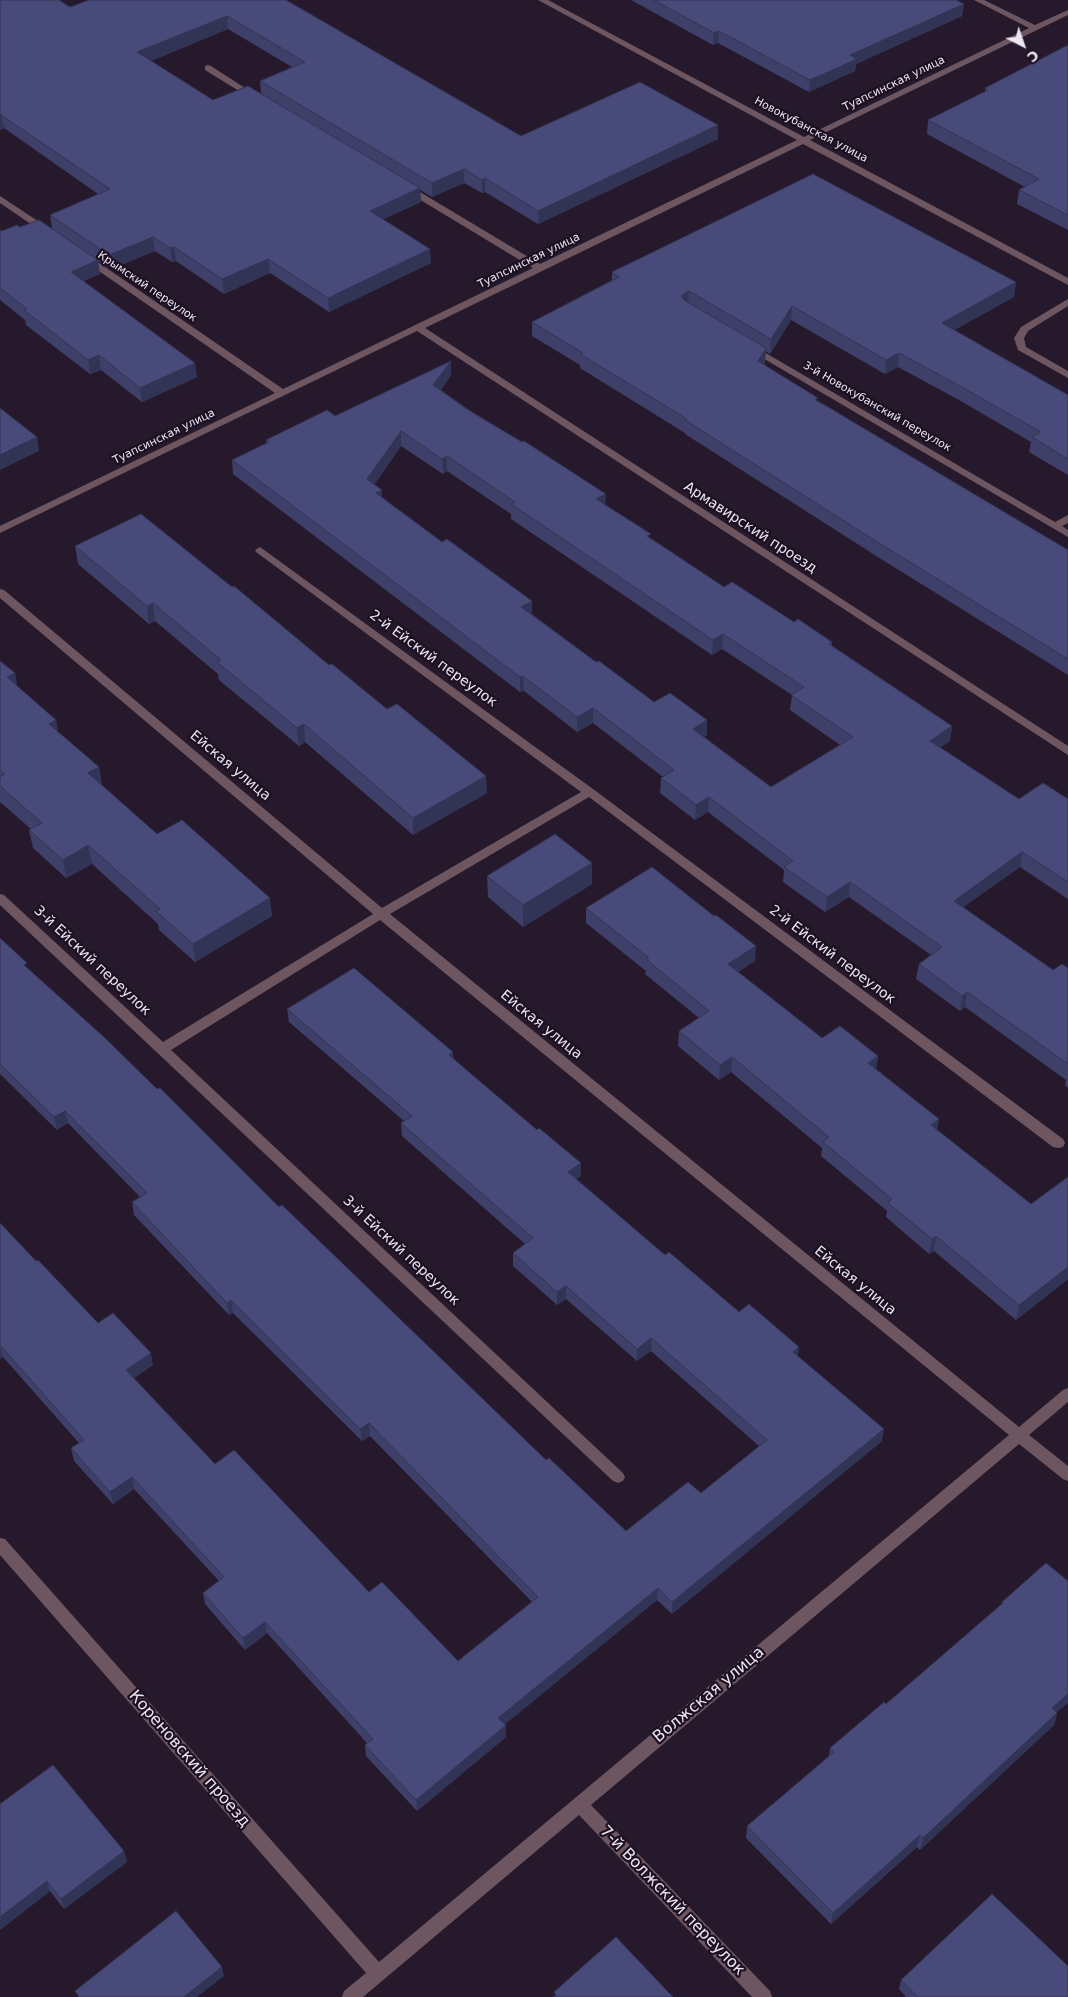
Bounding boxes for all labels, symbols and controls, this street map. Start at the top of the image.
north arrow [998,20,1048,70]
text: С [1024,47,1042,66]
street label: Туапсинская улица [841,54,947,114]
street label: Новокубанская улица [752,94,870,166]
street label: Туапсинская улица [476,231,582,291]
street label: Крымский переулок [95,249,199,325]
street label: 3-й Новокубанский переулок [801,359,953,455]
street label: Туапсинская улица [111,407,217,467]
street label: Армавирский проезд [680,479,820,577]
street label: 2-й Ейский переулок [366,607,500,711]
street label: Ейская улица [186,727,274,805]
street label: 3-й Ейский переулок [30,902,154,1020]
street label: 2-й Ейский переулок [766,902,898,1008]
street label: Ейская улица [497,987,585,1063]
street label: 3-й Ейский переулок [339,1192,463,1310]
street label: Ейская улица [811,1243,899,1319]
street label: Волжская улица [650,1643,768,1747]
street label: Кореновский проезд [124,1687,254,1831]
street label: 7-й Волжский переулок [595,1822,749,1980]

